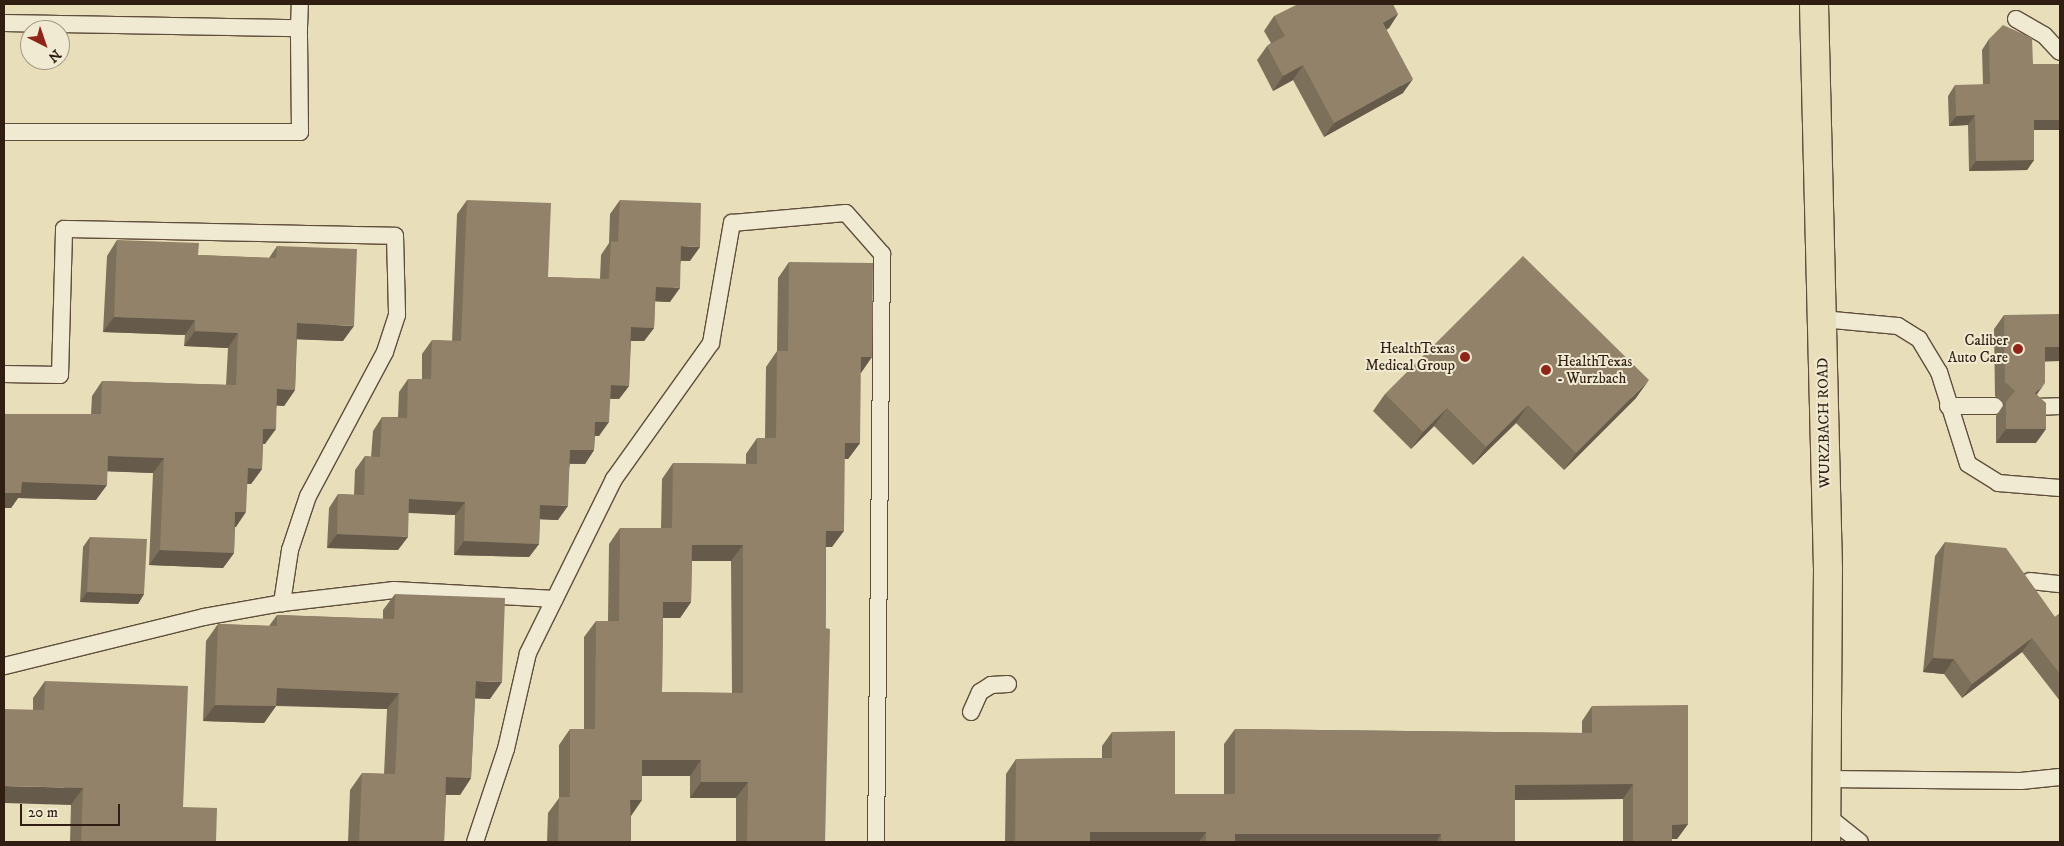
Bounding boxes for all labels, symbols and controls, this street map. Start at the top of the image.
north arrow [20,20,70,70]
text: N [44,45,64,66]
place label: Caliber Auto Care [1948,331,2008,366]
place label: HealthTexas Medical Group [1365,339,1455,374]
marker: Caliber Auto Care [2012,343,2024,355]
marker: HealthTexas Medical Group [1459,351,1471,363]
place label: HealthTexas - Wurzbach [1557,352,1632,387]
street label: WURZBACH ROAD [1814,357,1834,489]
marker: HealthTexas - Wurzbach [1539,363,1553,377]
scale bar [22,794,122,826]
text: 20 m [28,803,58,822]

